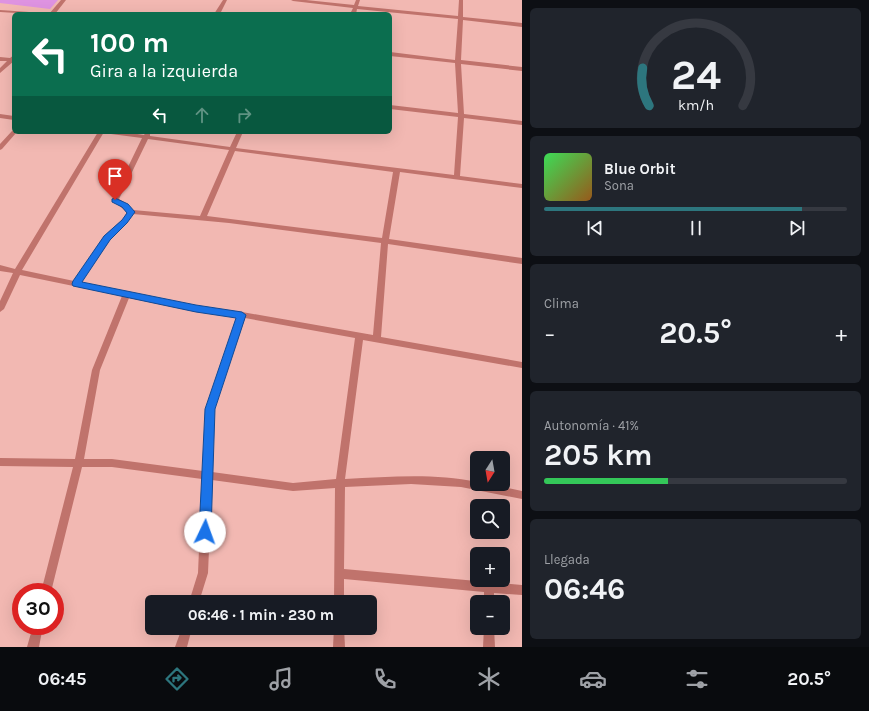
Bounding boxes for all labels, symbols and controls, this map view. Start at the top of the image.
text: 100 m [90,26,169,59]
icon: left [24,28,76,80]
text: 24 [671,51,721,99]
text: Gira a la izquierda [90,60,238,82]
text: km/h [677,96,714,113]
icon: left [149,104,171,126]
icon: ahead [191,104,213,126]
icon: right [233,104,255,126]
pin [98,159,132,200]
text: Blue Orbit [604,160,676,178]
icon: arrive [104,165,126,187]
text: Sona [604,178,634,193]
icon: previous [584,217,606,239]
icon: pause [685,217,707,239]
icon: next [786,217,808,239]
text: Clima [544,296,579,311]
text: 20.5° [659,315,732,351]
text: − [544,321,556,347]
text: + [835,321,847,347]
text: Autonomía · 41% [544,418,639,433]
text: 205 km [544,437,652,473]
north arrow [470,451,510,491]
map controls [470,451,510,635]
button: search [470,499,510,539]
position arrow [184,511,226,553]
button: + [470,547,510,587]
text: Llegada [544,552,590,567]
text: 06:46 [544,571,625,607]
speed limit sign: 30 [12,583,64,635]
button: − [470,595,510,635]
text: 06:46 · 1 min · 230 m [188,606,334,624]
icon: directions [163,665,191,693]
icon: music [267,665,295,693]
icon: phone [371,665,399,693]
icon: climate [475,665,503,693]
icon: car [579,665,607,693]
icon: filters [683,665,711,693]
text: 06:45 [38,668,86,690]
text: 20.5° [787,668,831,690]

